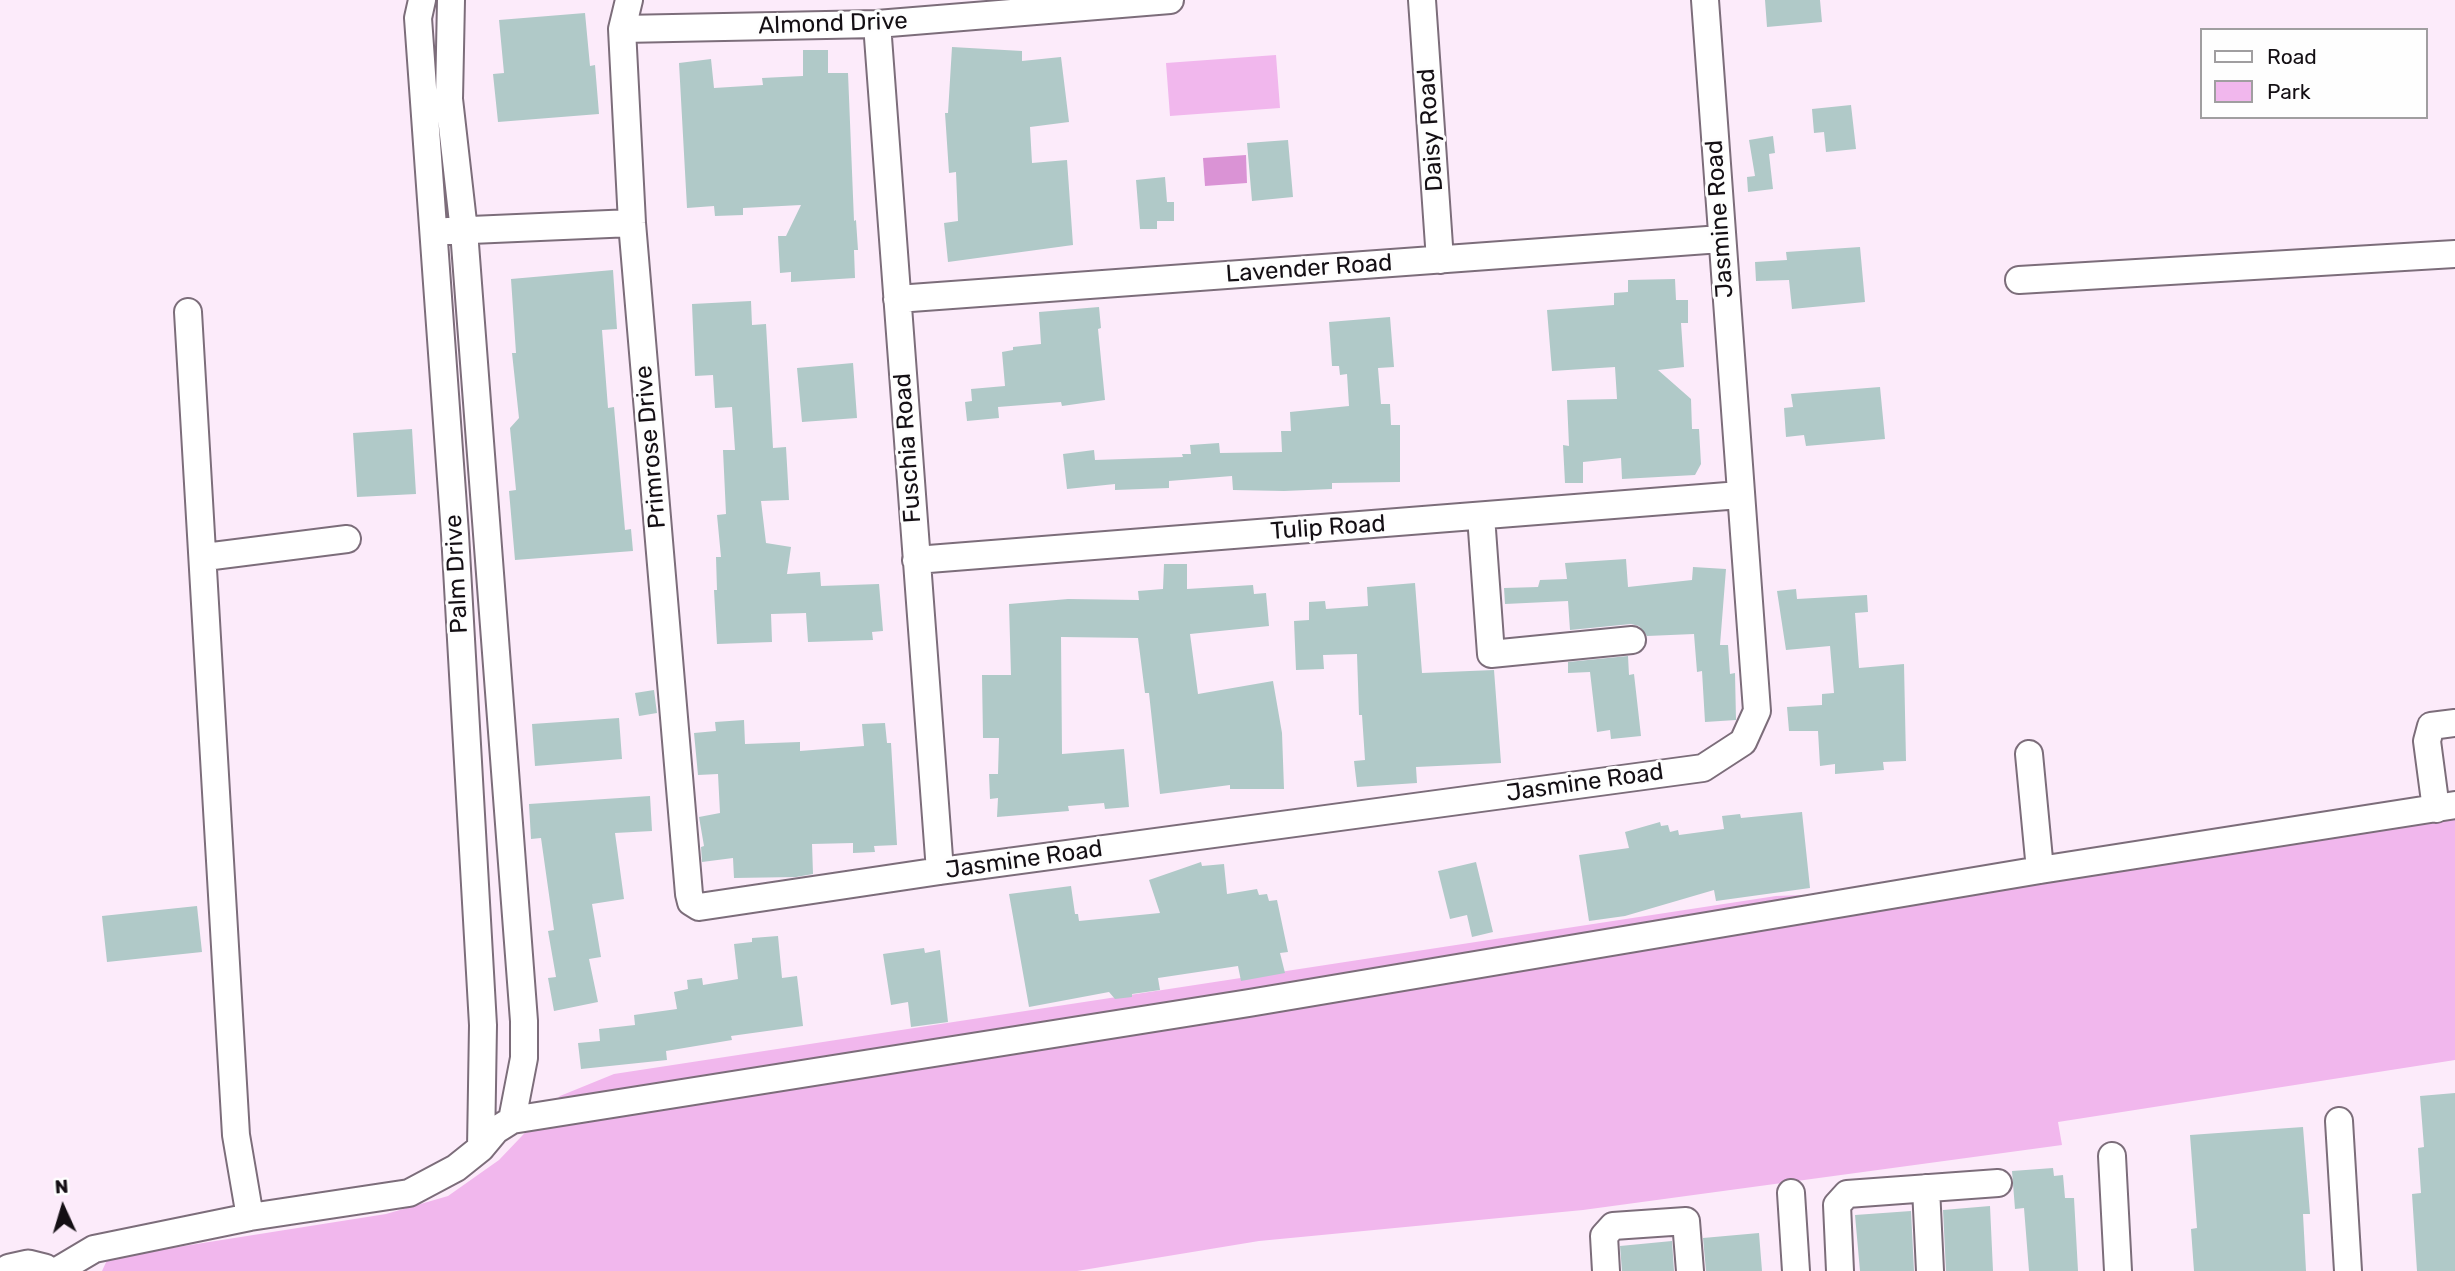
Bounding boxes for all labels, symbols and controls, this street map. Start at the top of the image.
street label: Almond Drive [758,7,908,41]
legend [2200,28,2427,119]
text: Road [2267,44,2317,69]
street label: Daisy Road [1412,67,1450,193]
text: Park [2267,79,2311,104]
street label: Jasmine Road [1700,139,1740,299]
street label: Lavender Road [1225,249,1393,289]
street label: Primrose Drive [630,364,672,530]
street label: Fuschia Road [888,372,928,524]
street label: Tulip Road [1270,510,1386,546]
street label: Palm Drive [439,514,475,634]
street label: Jasmine Road [1505,758,1665,808]
street label: Jasmine Road [944,835,1104,885]
north arrow [28,1173,98,1243]
text: N [54,1175,69,1199]

